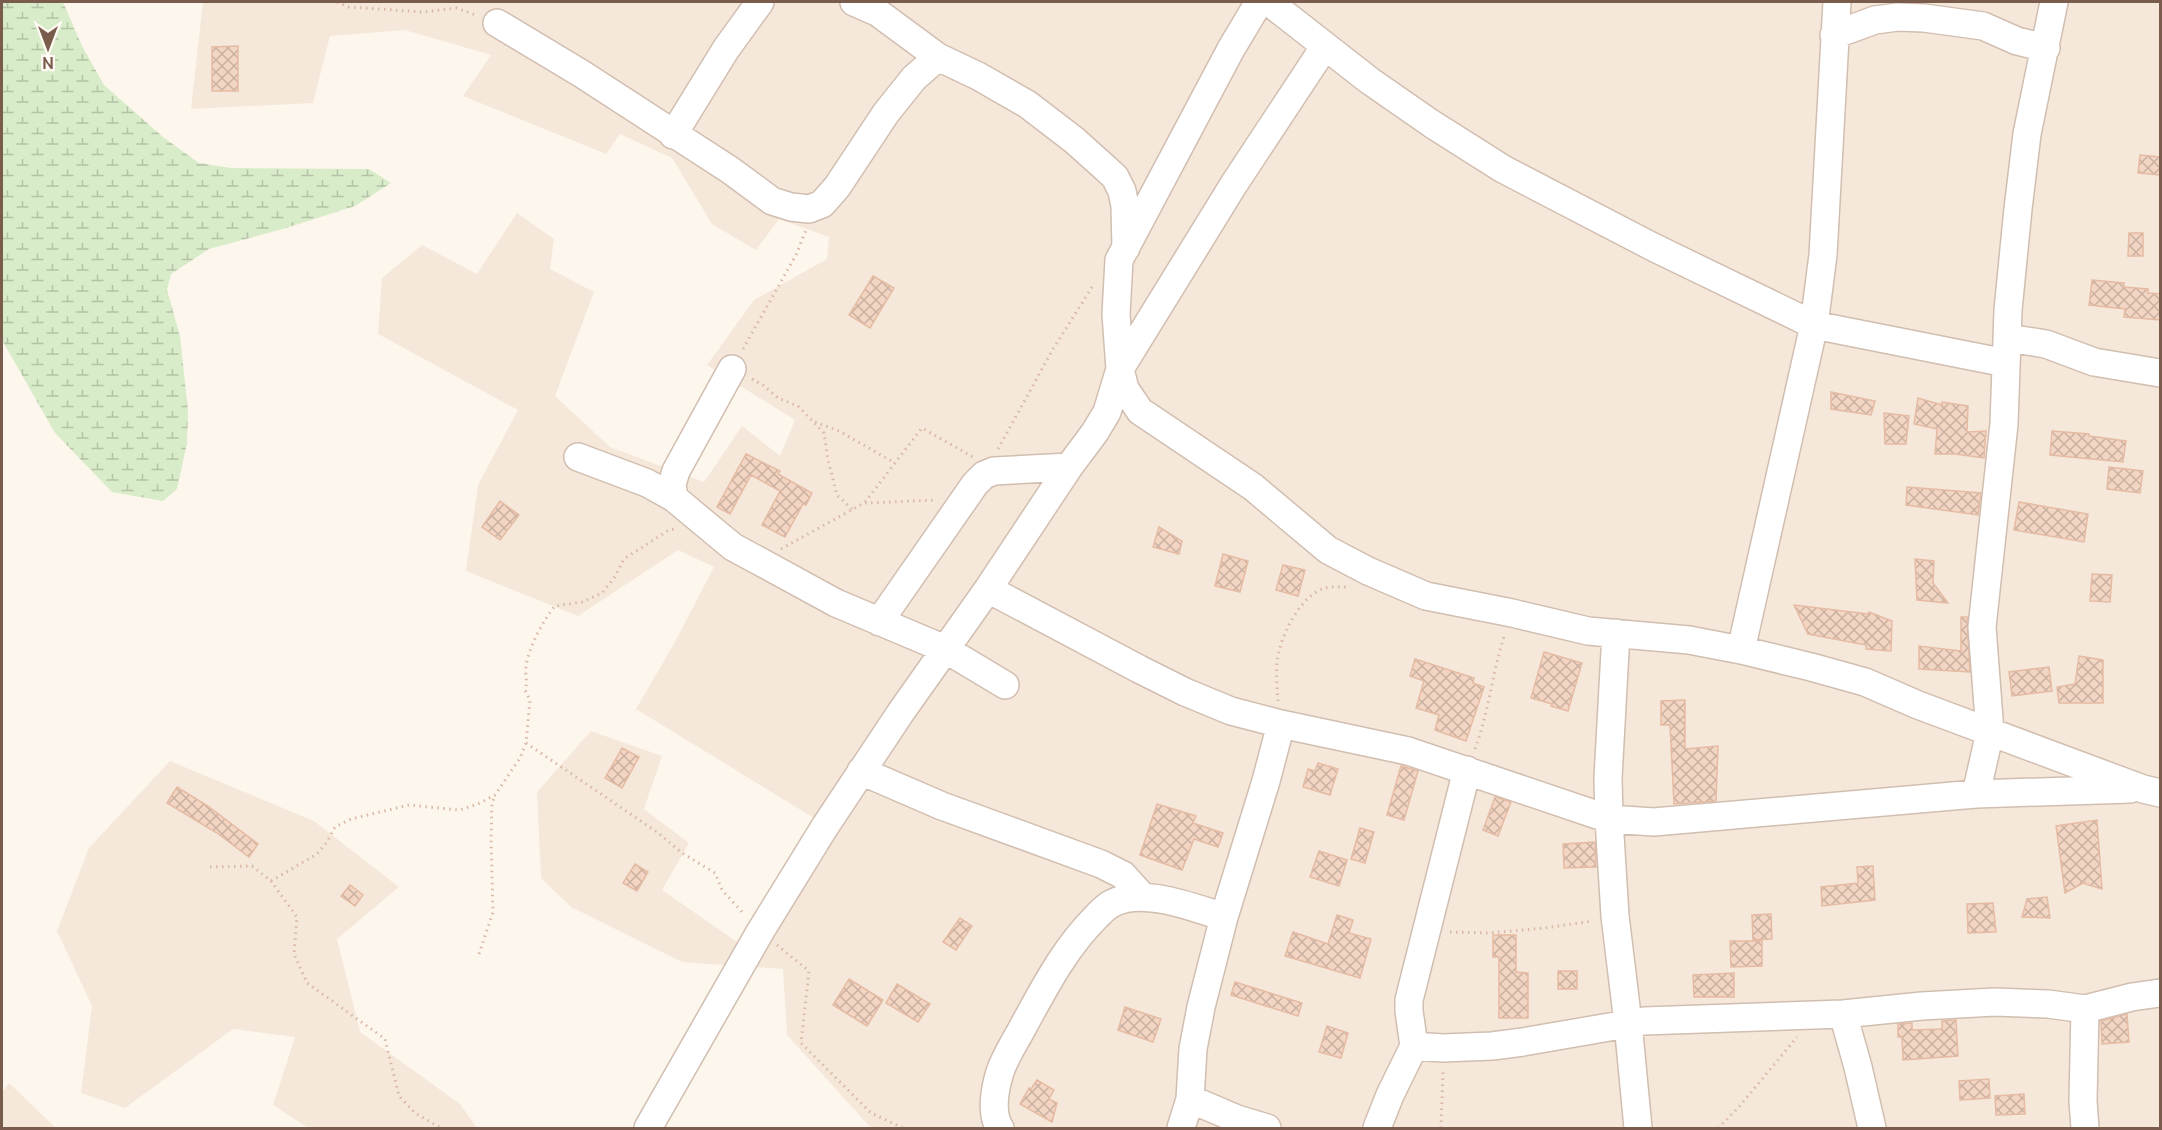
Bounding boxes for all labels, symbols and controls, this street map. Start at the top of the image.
north arrow [18,18,78,78]
text: N [42,54,54,72]

